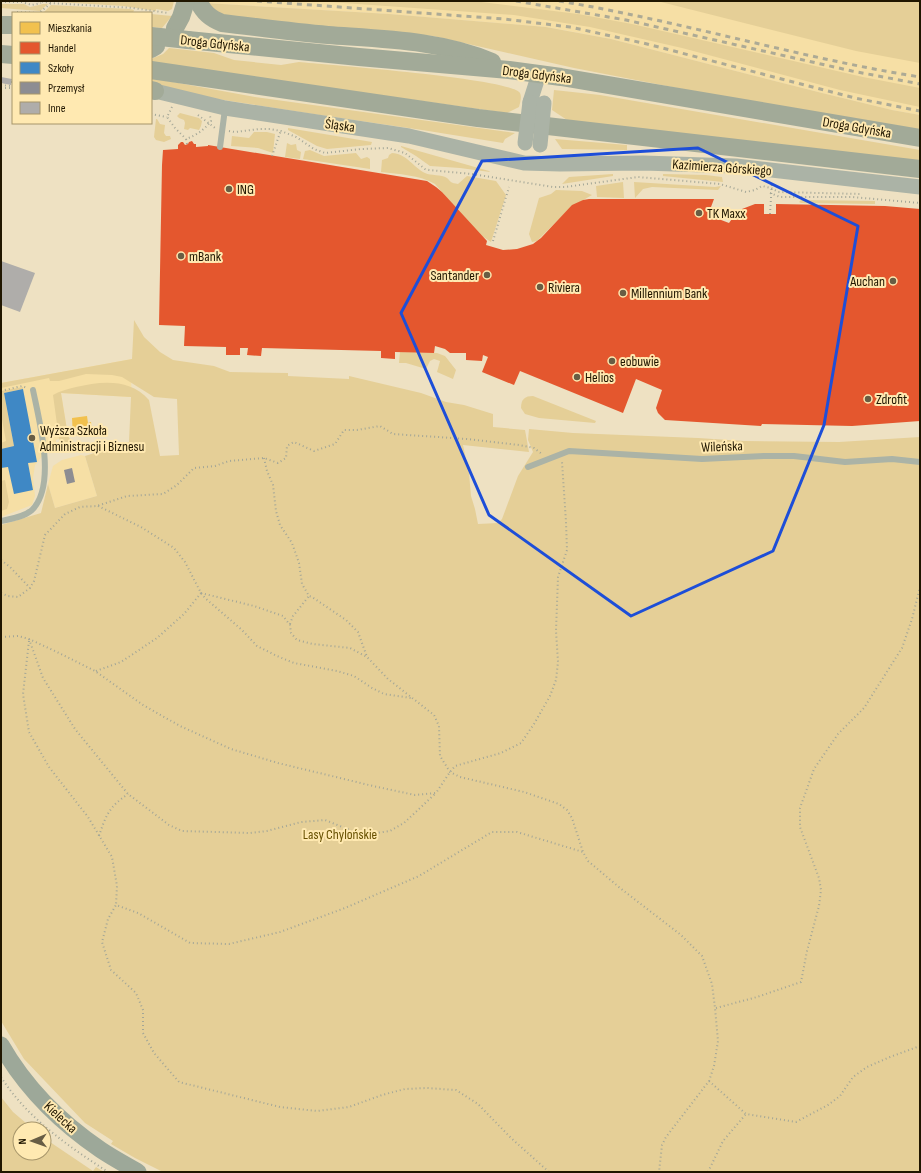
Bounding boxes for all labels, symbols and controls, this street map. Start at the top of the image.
legend [12,12,152,124]
text: Mieszkania [48,21,92,36]
street label: Droga Gdyńska [180,31,250,56]
text: Handel [48,41,76,56]
text: Szkoły [48,61,74,76]
street label: Droga Gdyńska [501,62,572,87]
text: Przemysł [48,81,85,96]
text: Inne [48,101,66,116]
street label: Droga Gdyńska [821,113,893,142]
street label: Śląska [324,115,356,136]
street label: Kazimierza Górskiego [672,156,773,179]
place label: ING [237,181,254,198]
marker: ING [224,184,234,194]
place label: TK Maxx [707,205,746,222]
marker: TK Maxx [694,208,704,218]
place label: mBank [189,248,222,265]
marker: mBank [176,251,186,261]
place label: Santander [430,267,479,284]
marker: Santander [482,270,492,280]
place label: Auchan [849,273,885,290]
marker: Auchan [888,276,898,286]
place label: Riviera [548,279,580,296]
marker: Riviera [535,282,545,292]
place label: Millennium Bank [631,285,708,302]
marker: Millennium Bank [618,288,628,298]
place label: eobuwie [620,353,659,370]
marker: eobuwie [607,356,617,366]
place label: Helios [585,369,614,386]
marker: Helios [572,372,582,382]
place label: Zdrofit [876,391,907,408]
marker: Zdrofit [863,394,873,404]
place label: Wyższa Szkoła Administracji i Biznesu [39,422,145,455]
marker: Wyższa Szkoła Administracji i Biznesu [27,433,37,443]
street label: Wileńska [701,437,743,456]
park label: Lasy Chylońskie [303,826,377,843]
street label: Kielecka [41,1098,81,1137]
north arrow [12,1121,52,1161]
text: N [16,1138,29,1144]

